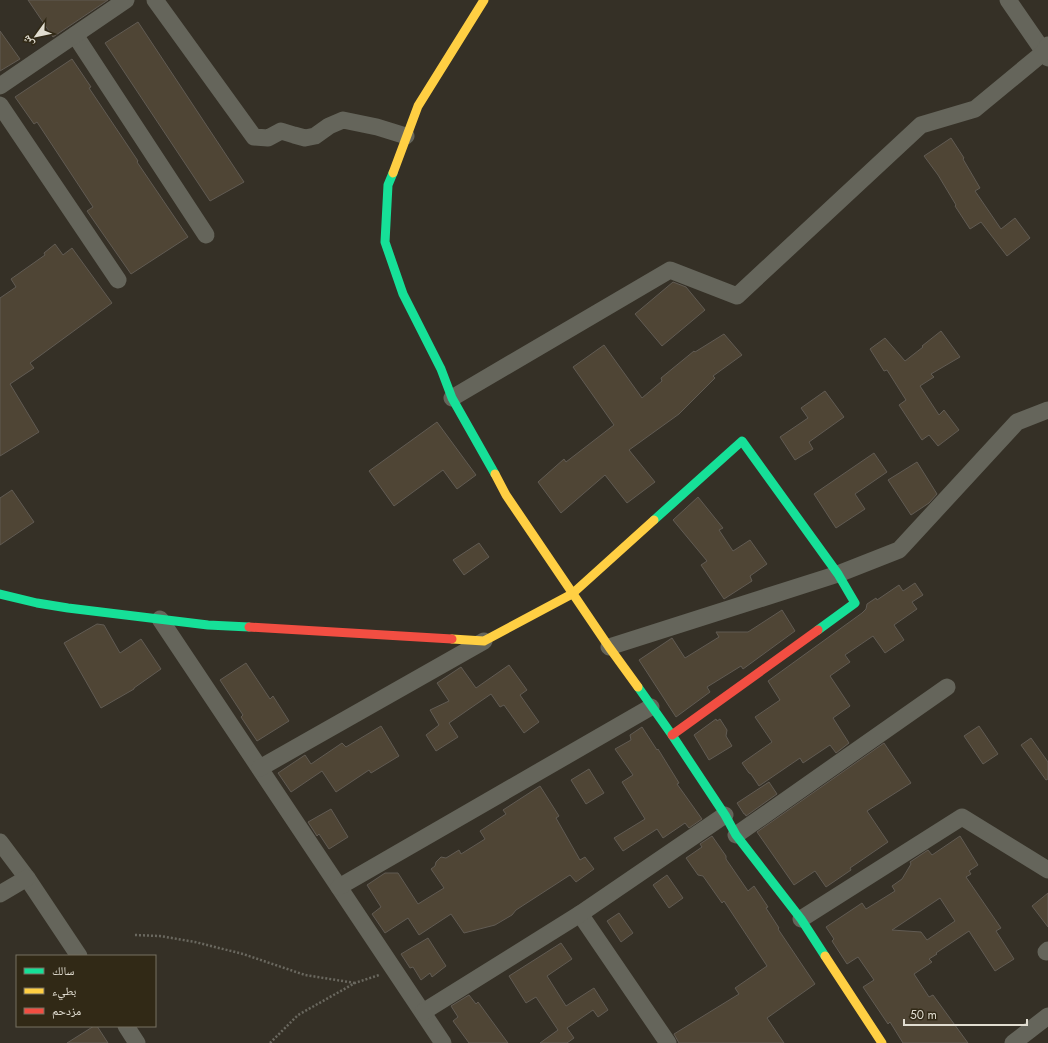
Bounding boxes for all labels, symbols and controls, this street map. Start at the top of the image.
north arrow [16,16,56,56]
text: ش [18,32,38,51]
legend [16,955,156,1027]
text: سالك [52,962,74,980]
text: بطيء [52,982,76,1001]
scale bar [904,1001,1027,1027]
text: مزدحم [52,1002,81,1020]
text: 50 m [910,1006,937,1024]

